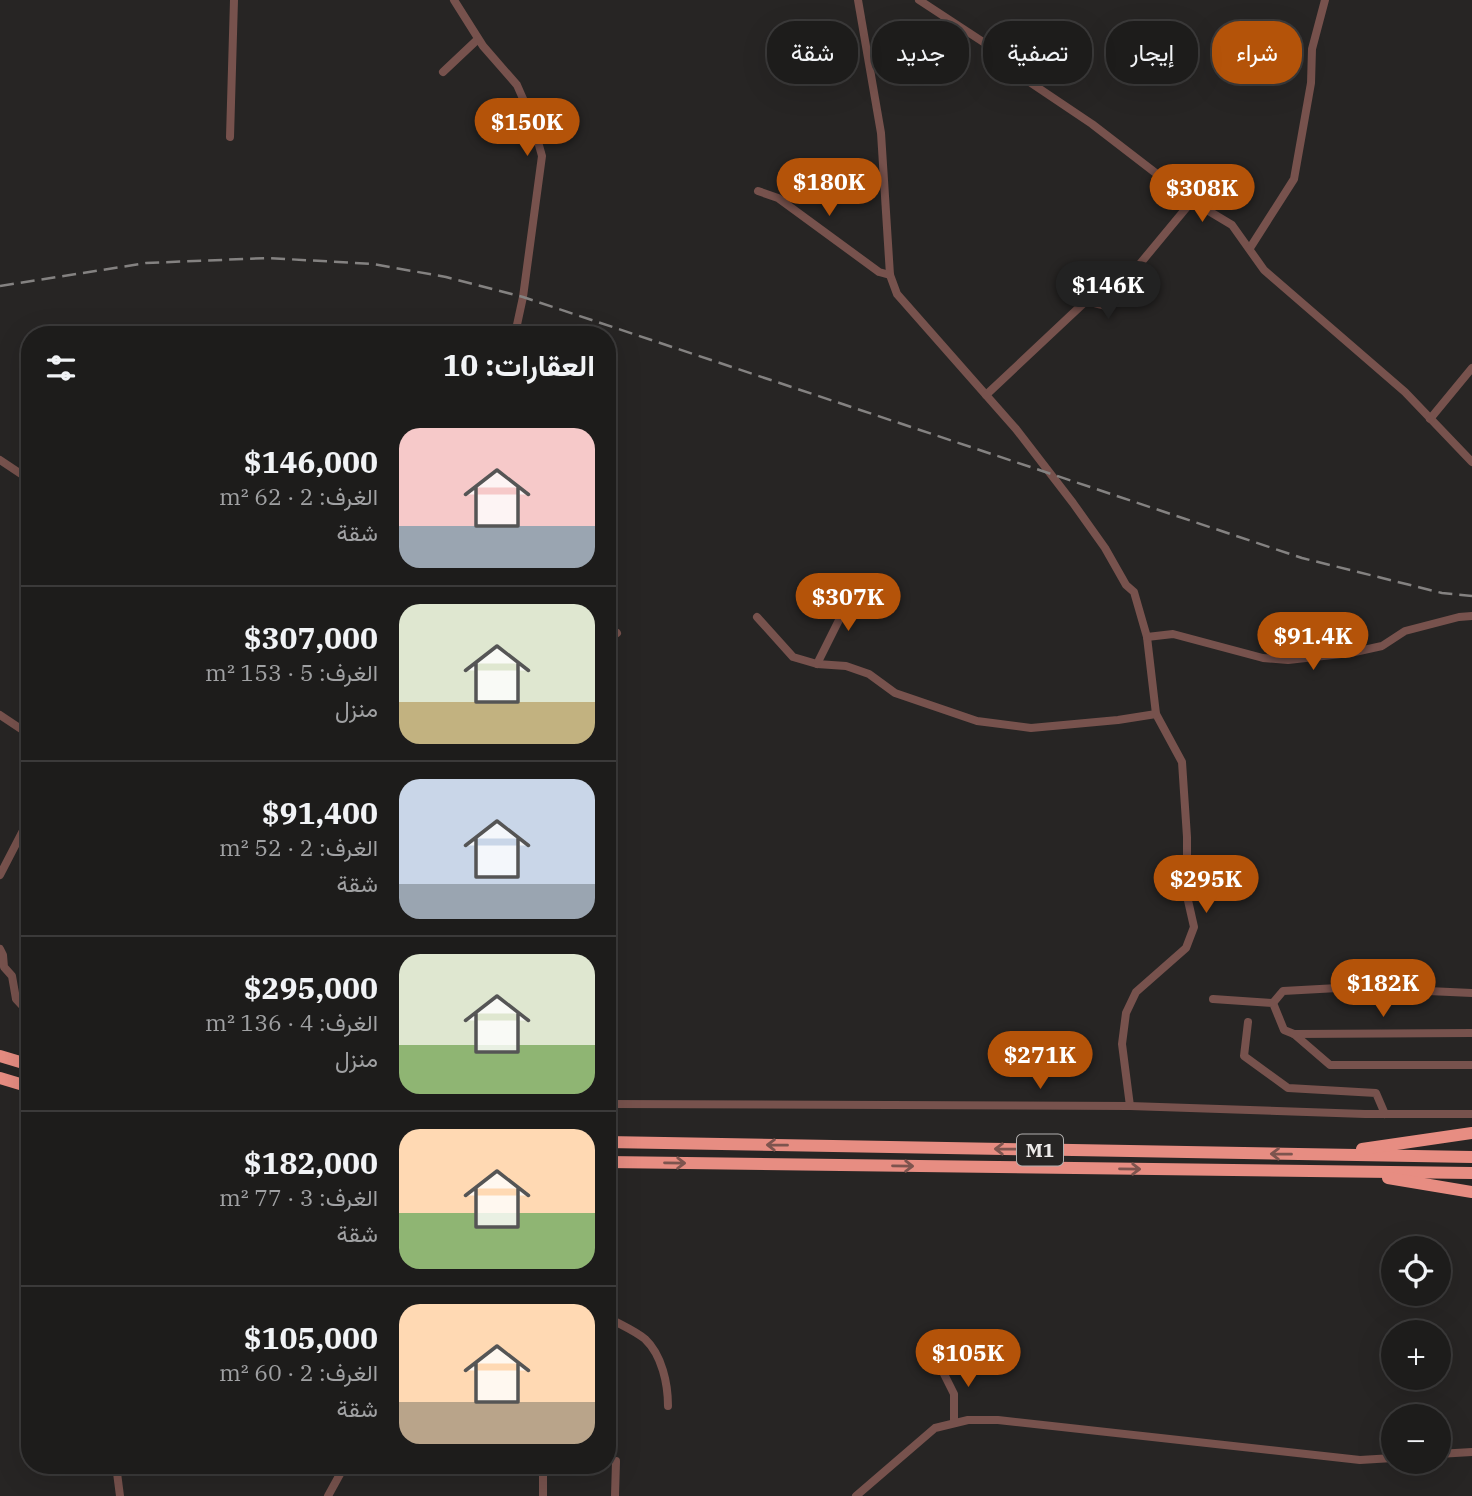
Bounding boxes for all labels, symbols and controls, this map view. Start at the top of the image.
chip: شقة [767,21,858,84]
chip: جديد [872,21,969,84]
chip: تصفية [983,21,1092,84]
chip: إيجار [1106,21,1198,84]
chip: شراء [1212,21,1302,84]
pin: $150K [478,99,576,158]
text: $150K [491,106,563,136]
pin: $180K [780,158,878,218]
pin: $308K [1153,164,1251,224]
text: $180K [793,166,865,196]
text: $308K [1166,172,1238,202]
pin: $146K [1059,262,1157,321]
text: $146K [1072,269,1144,299]
text: العقارات: 10 [442,345,595,384]
icon: filters [42,349,80,387]
text: $146,000 [244,442,378,481]
icon: home [455,456,539,540]
text: الغرف: 2 · 62 m² [219,481,378,511]
text: شقة [336,517,378,547]
pin: $307K [799,574,897,633]
text: $307K [812,581,884,611]
pin: $91.4K [1256,612,1370,672]
text: $307,000 [244,618,378,657]
text: $91.4K [1273,620,1353,650]
icon: home [455,632,539,716]
text: الغرف: 5 · 153 m² [205,657,378,687]
text: منزل [335,693,378,723]
text: $91,400 [262,793,378,832]
icon: home [455,807,539,891]
text: الغرف: 2 · 52 m² [219,832,378,862]
pin: $295K [1157,856,1255,915]
text: $295K [1170,863,1242,893]
text: شقة [336,868,378,898]
pin: $182K [1334,960,1432,1019]
text: $182K [1347,967,1419,997]
text: $295,000 [244,968,378,1007]
icon: home [455,982,539,1066]
text: الغرف: 4 · 136 m² [205,1007,378,1037]
pin: $271K [991,1032,1089,1091]
text: $271K [1004,1039,1076,1069]
text: منزل [335,1043,378,1073]
road number: M1 [1017,1134,1063,1166]
one-way arrow [766,1138,789,1152]
one-way arrow [994,1142,1017,1156]
text: $182,000 [244,1143,378,1182]
one-way arrow [1270,1148,1293,1161]
one-way arrow [664,1156,687,1170]
icon: home [455,1157,539,1241]
one-way arrow [891,1159,914,1173]
one-way arrow [1119,1162,1142,1176]
text: الغرف: 3 · 77 m² [219,1182,378,1212]
text: شقة [336,1218,378,1248]
map controls [1381,1236,1451,1474]
button: locate [1381,1236,1451,1306]
text: $105,000 [244,1318,378,1357]
button: + [1381,1320,1451,1390]
pin: $105K [919,1330,1017,1389]
icon: home [455,1332,539,1416]
text: $105K [932,1337,1004,1367]
text: الغرف: 2 · 60 m² [219,1357,378,1387]
text: شقة [336,1393,378,1423]
button: − [1381,1404,1451,1474]

